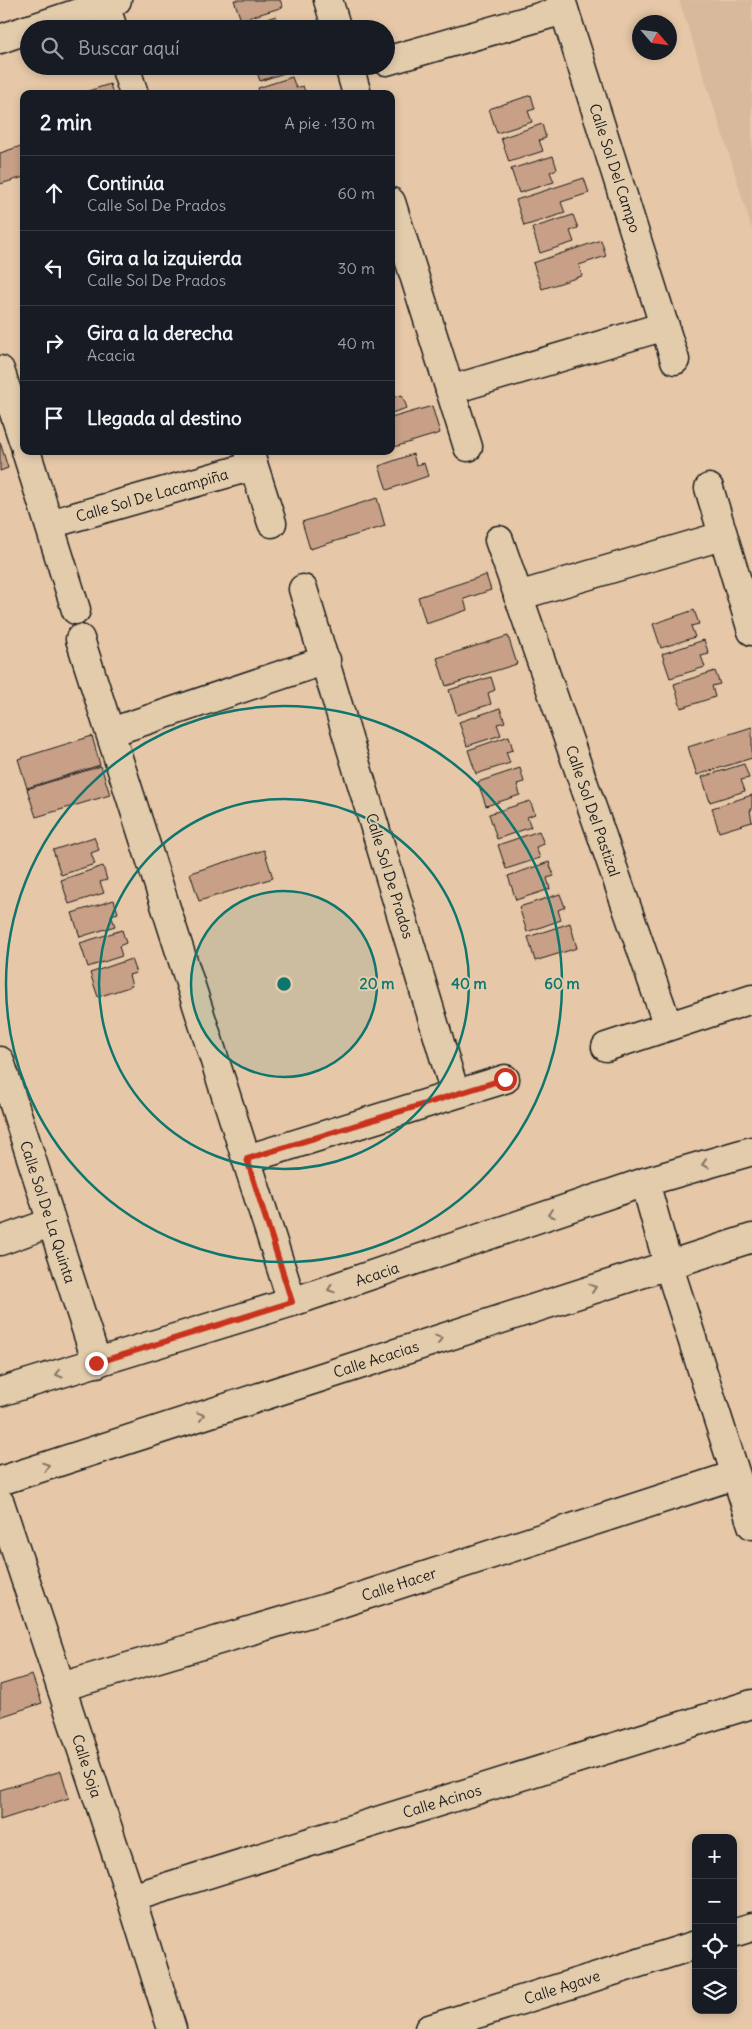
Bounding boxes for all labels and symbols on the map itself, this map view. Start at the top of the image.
north arrow [632,15,677,60]
street label: Calle Sol Del Campo [585,101,645,235]
street label: Calle Sol De Lacampiña [74,464,231,526]
street label: Calle Sol Del Pastizal [562,743,624,879]
street label: Calle Sol De Prados [362,811,418,941]
text: 20 m [360,974,394,993]
text: 40 m [451,974,487,993]
text: 60 m [544,974,580,993]
centre of rings [275,975,293,993]
route start [494,1068,517,1091]
street label: Calle Sol De La Quinta [16,1138,80,1286]
one-way arrow [702,1159,710,1169]
one-way arrow [547,1209,555,1219]
street label: Acacia [353,1258,402,1290]
one-way arrow [327,1283,335,1293]
one-way arrow [588,1284,597,1294]
one-way arrow [434,1334,442,1344]
street label: Calle Acacias [331,1336,421,1382]
route end [85,1352,108,1375]
one-way arrow [55,1369,63,1379]
one-way arrow [196,1412,205,1422]
one-way arrow [42,1462,50,1472]
street label: Calle Hacer [359,1563,439,1605]
street label: Calle Soja [68,1732,106,1800]
street label: Calle Acinos [400,1780,484,1822]
street label: Calle Agave [522,1966,602,2008]

